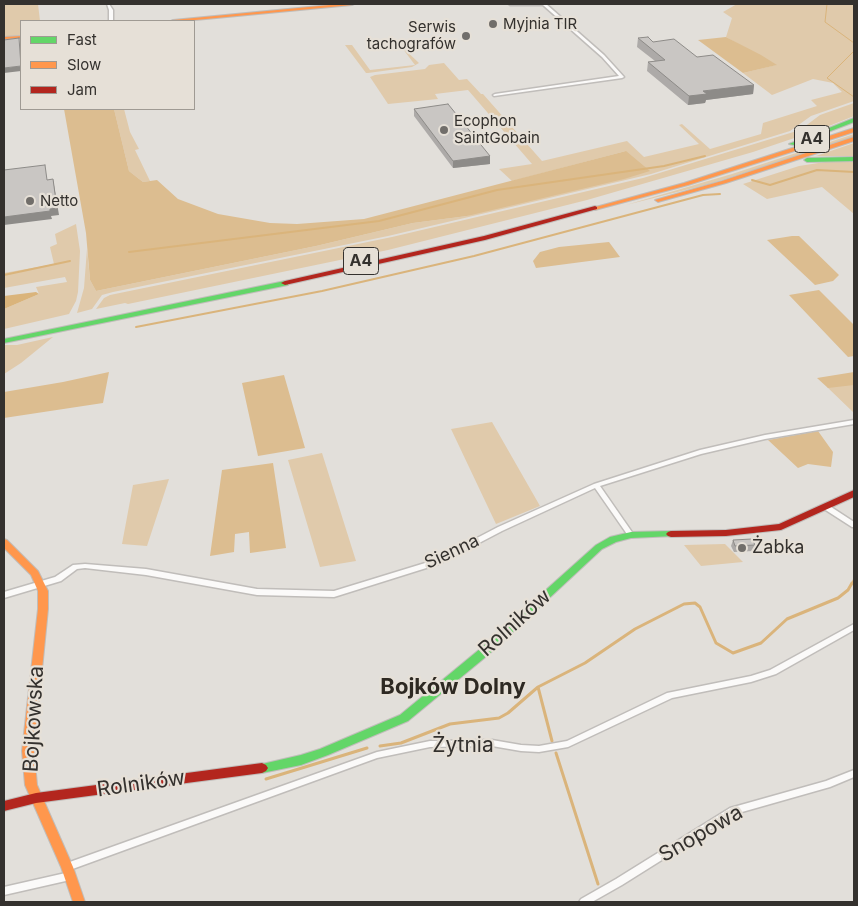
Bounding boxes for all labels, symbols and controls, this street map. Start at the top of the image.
place label: Myjnia TIR [503,15,577,33]
place label: Serwis tachografów [367,18,456,53]
marker: Myjnia TIR [487,18,499,30]
legend [20,20,195,110]
text: Fast [67,30,97,49]
marker: Serwis tachografów [460,30,472,42]
text: Slow [67,55,101,74]
text: Jam [67,80,97,99]
place label: Ecophon SaintGobain [454,112,540,147]
marker: Ecophon SaintGobain [438,124,450,136]
road number: A4 [794,126,830,152]
place label: Netto [40,192,78,210]
marker: Netto [24,195,36,207]
road number: A4 [344,248,378,274]
street label: Sienna [421,530,483,574]
place label: Żabka [752,537,804,559]
marker: Żabka [736,542,748,554]
street label: Rolników [474,584,556,662]
street label: Bojkowska [19,665,49,773]
district label: Bojków Dolny [380,674,526,700]
street label: Żytnia [432,733,494,759]
street label: Rolników [95,765,187,803]
street label: Snopowa [655,800,747,868]

